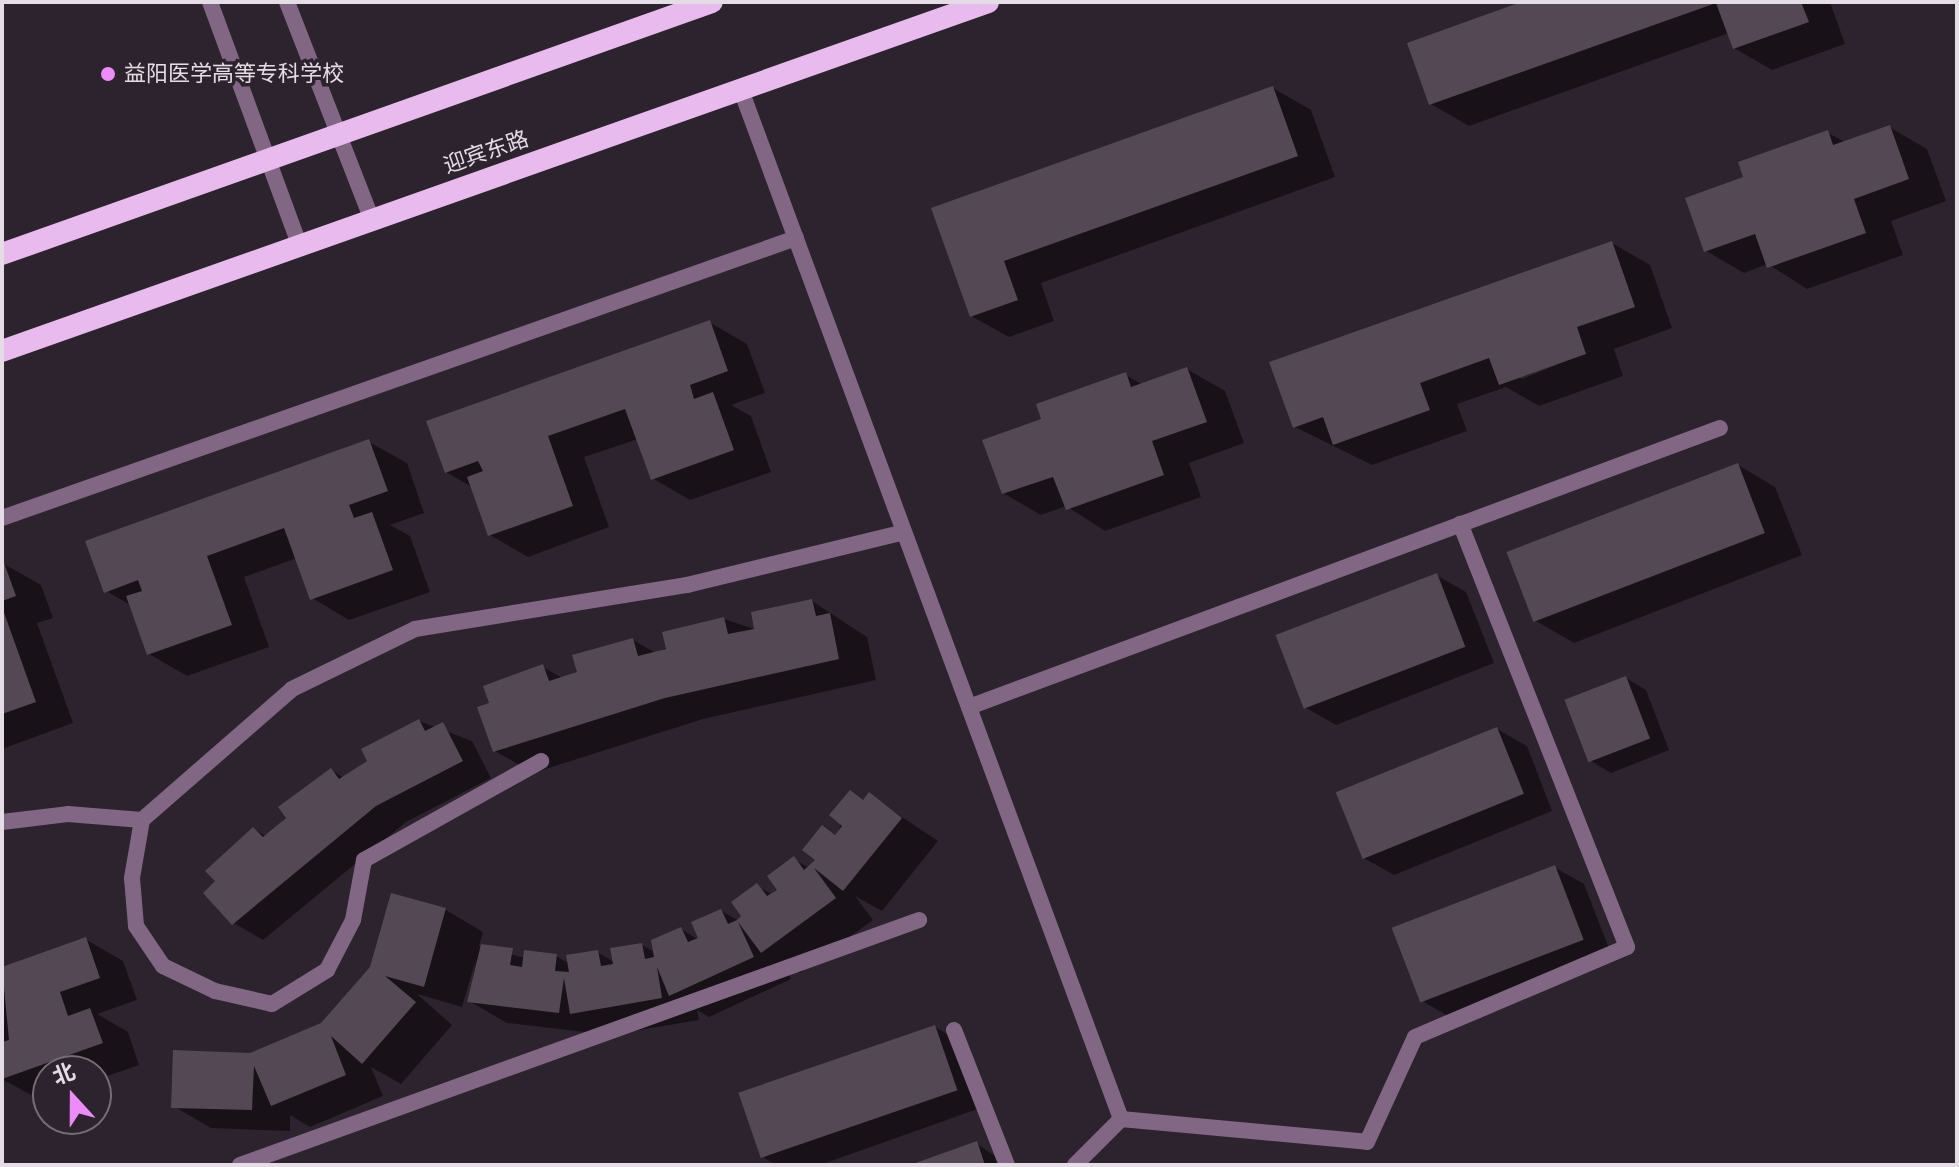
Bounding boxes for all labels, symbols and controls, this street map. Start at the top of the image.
place label: 益阳医学高等专科学校 [124,61,344,87]
marker: 益阳医学高等专科学校 [99,65,117,83]
street label: 迎宾东路 [440,125,532,179]
north arrow [32,1055,112,1135]
text: 北 [49,1058,79,1090]

